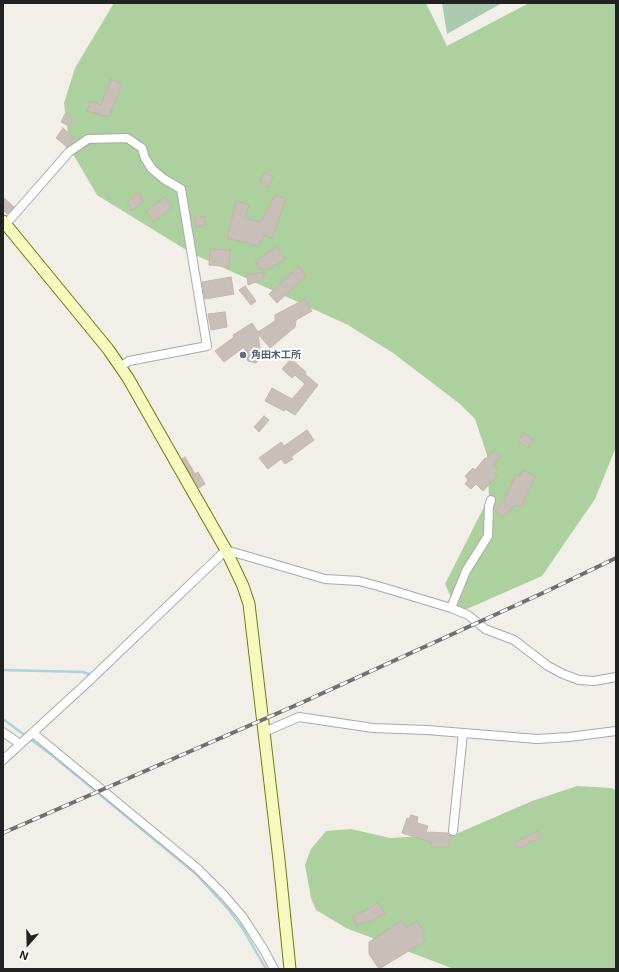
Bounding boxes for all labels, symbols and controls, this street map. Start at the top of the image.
place label: 角田木工所 [251,349,301,361]
marker: 角田木工所 [238,350,248,360]
north arrow [8,924,48,964]
text: N [18,947,30,963]

